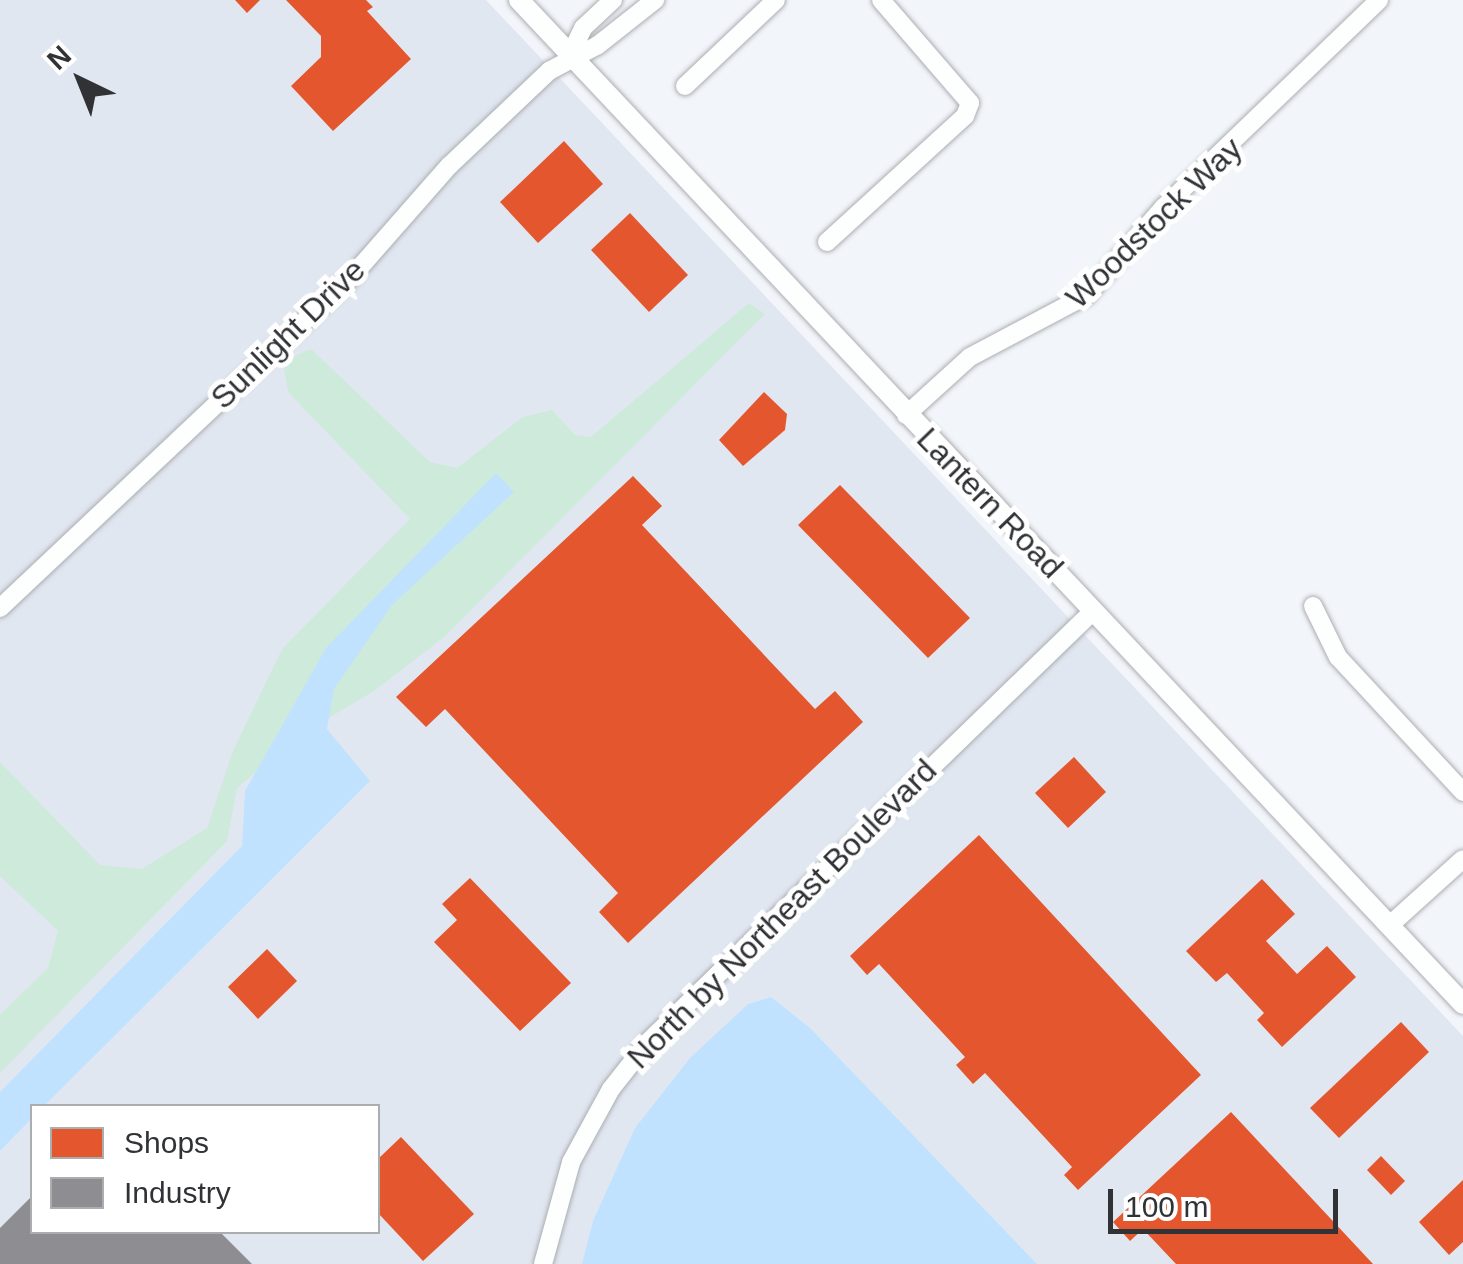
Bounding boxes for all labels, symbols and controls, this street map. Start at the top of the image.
north arrow [30,30,130,130]
text: N [41,39,77,76]
street label: Woodstock Way [1058,130,1250,316]
street label: Sunlight Drive [203,251,373,417]
street label: Lantern Road [909,420,1071,586]
street label: North by Northeast Boulevard [619,751,945,1077]
legend [30,1104,380,1234]
text: Shops [124,1126,209,1159]
scale bar [1113,1169,1343,1231]
text: Industry [124,1176,231,1209]
text: 100 m [1125,1190,1208,1223]

